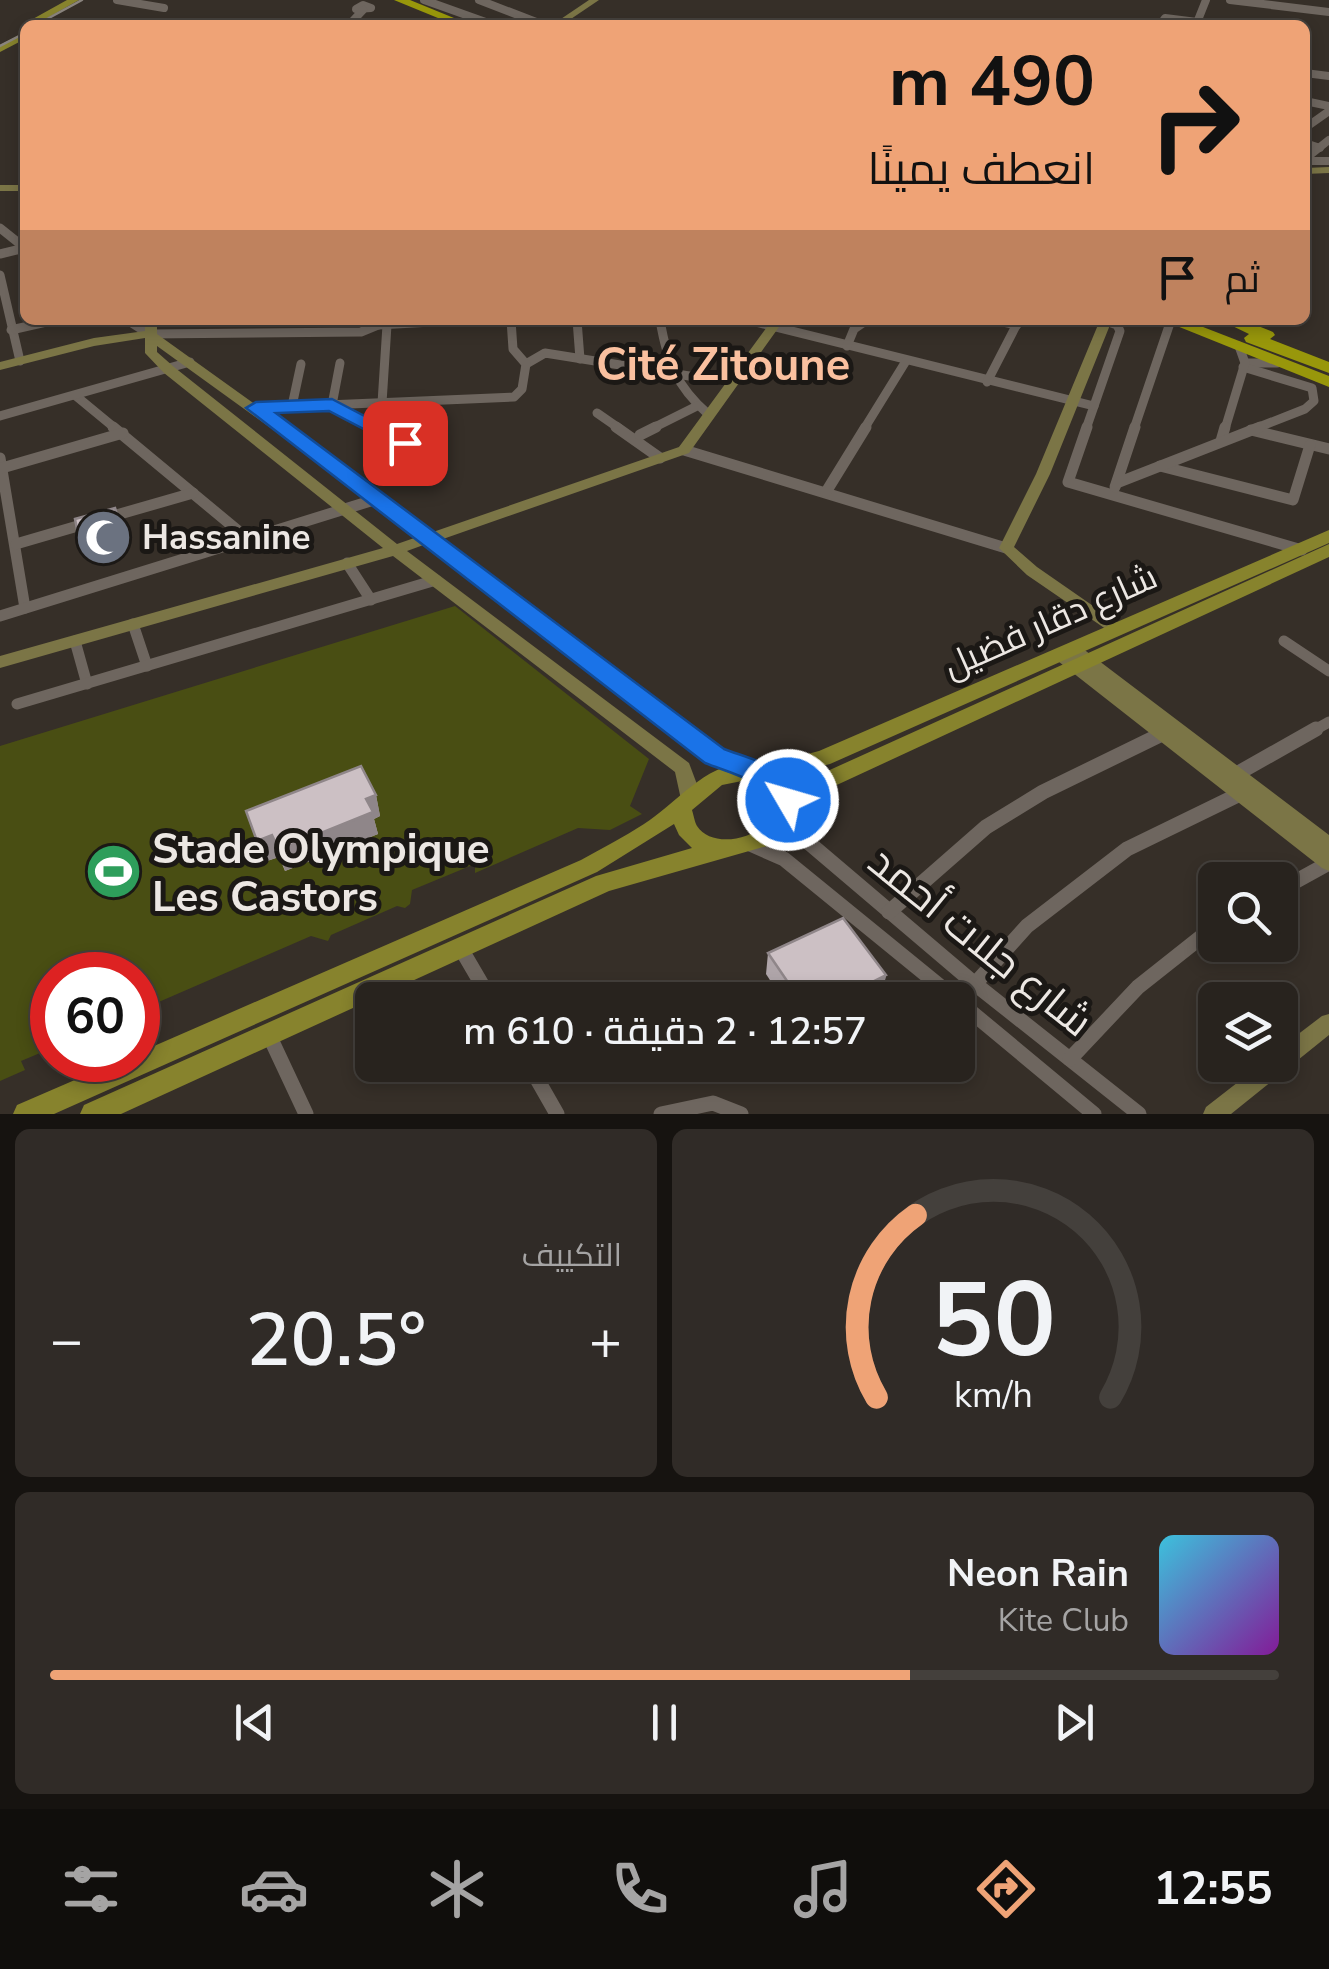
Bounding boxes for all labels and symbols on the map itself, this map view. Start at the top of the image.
district label: Cité Zitoune [596,335,850,396]
pin [363,401,448,486]
mosque icon: Hassanine [73,507,133,567]
place label: Hassanine [142,514,310,561]
street label: شارع دقار فضيل [936,553,1165,690]
position arrow [736,748,840,852]
place label: Stade Olympique Les Castors [152,821,490,926]
street label: شارع جلات أحمد [856,834,1104,1050]
sports icon: Stade Olympique Les Castors [83,842,143,902]
speed limit sign: 60 [30,952,160,1082]

